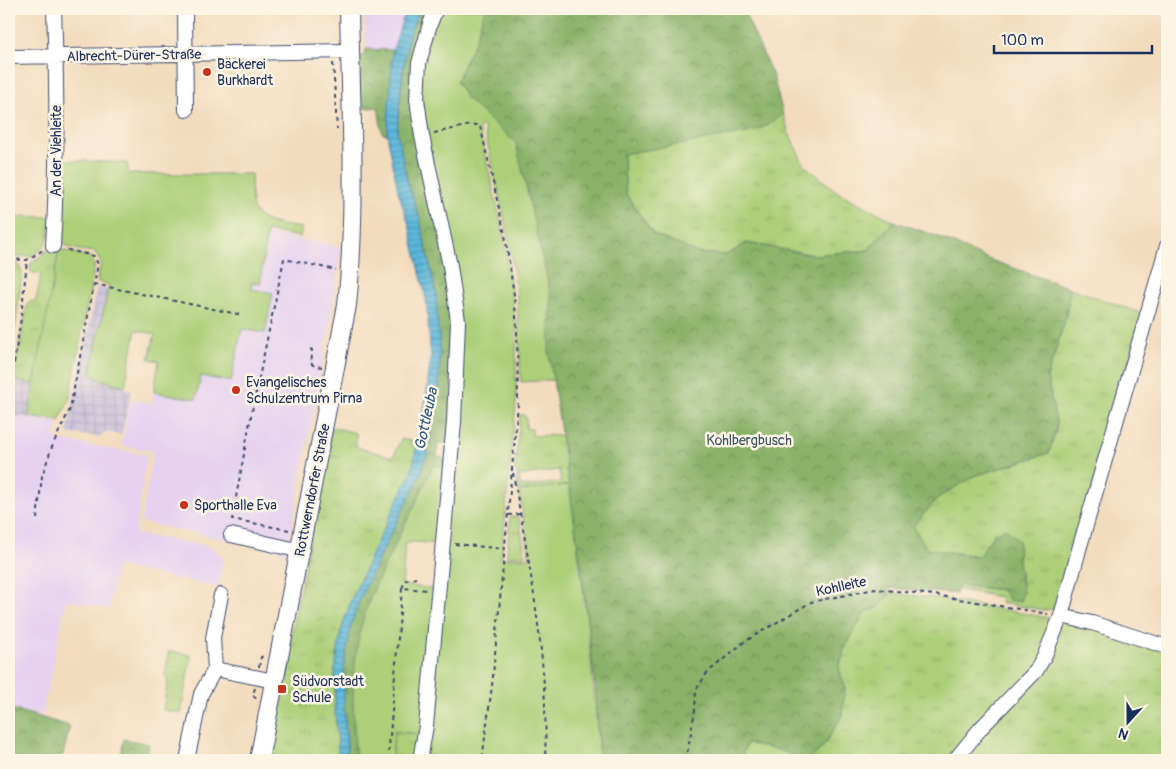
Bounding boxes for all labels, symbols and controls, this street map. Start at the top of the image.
scale bar [994,22,1151,54]
text: 100 m [1001,31,1044,50]
street label: Albrecht-Dürer-Straße [67,46,202,65]
place label: Bäckerei Burkhardt [217,56,273,89]
marker: Bäckerei Burkhardt [201,66,213,78]
street label: An der Viehleite [48,105,65,197]
place label: Evangelisches Schulzentrum Pirna [246,374,362,407]
marker: Evangelisches Schulzentrum Pirna [230,384,242,396]
water label: Gottleuba [411,385,443,452]
street label: Rottwerndorfer Straße [291,422,334,558]
park label: Kohlbergbusch [706,432,792,449]
place label: Sporthalle Eva [194,497,277,514]
marker: Sporthalle Eva [178,499,190,511]
street label: Kohlleite [814,573,868,600]
place label: Südvorstadt Schule [292,673,364,706]
marker: Südvorstadt Schule [276,683,288,695]
north arrow [1104,696,1154,746]
text: N [1116,724,1131,743]

